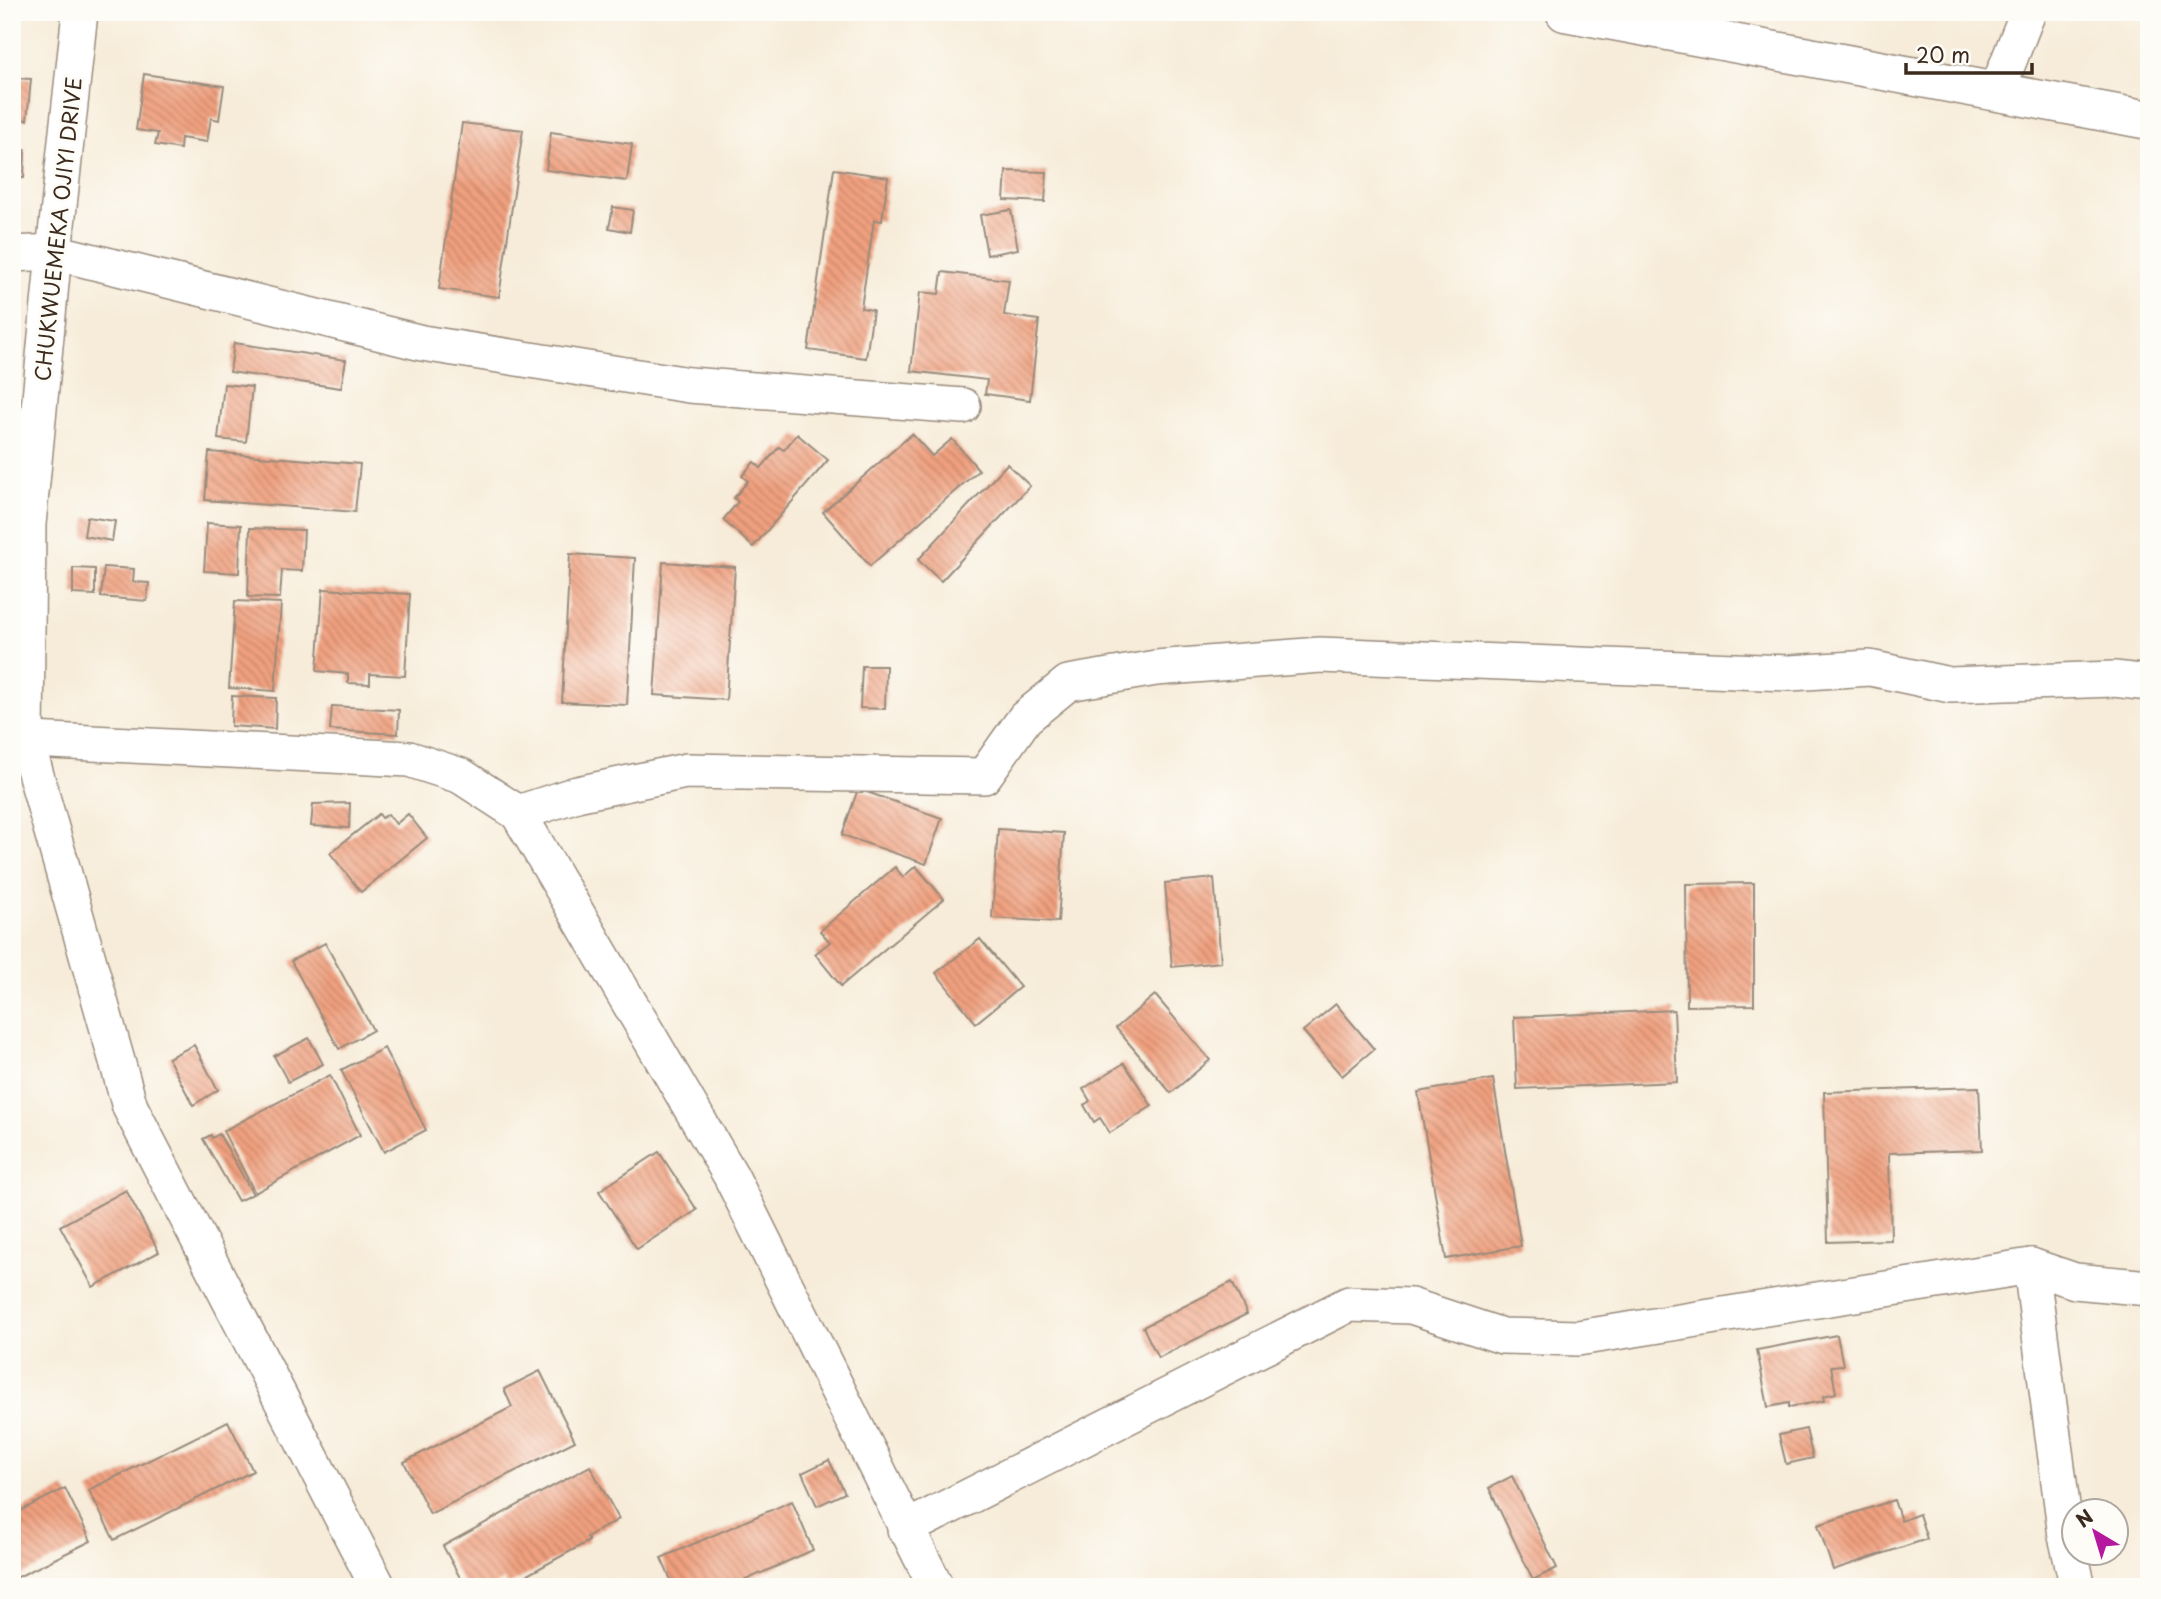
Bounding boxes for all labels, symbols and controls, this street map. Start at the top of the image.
scale bar [1906,32,2032,76]
text: 20 m [1916,38,1970,70]
street label: CHUKWUEMEKA OJIYI DRIVE [25,75,89,383]
north arrow [2060,1498,2130,1568]
text: N [2069,1502,2098,1533]

